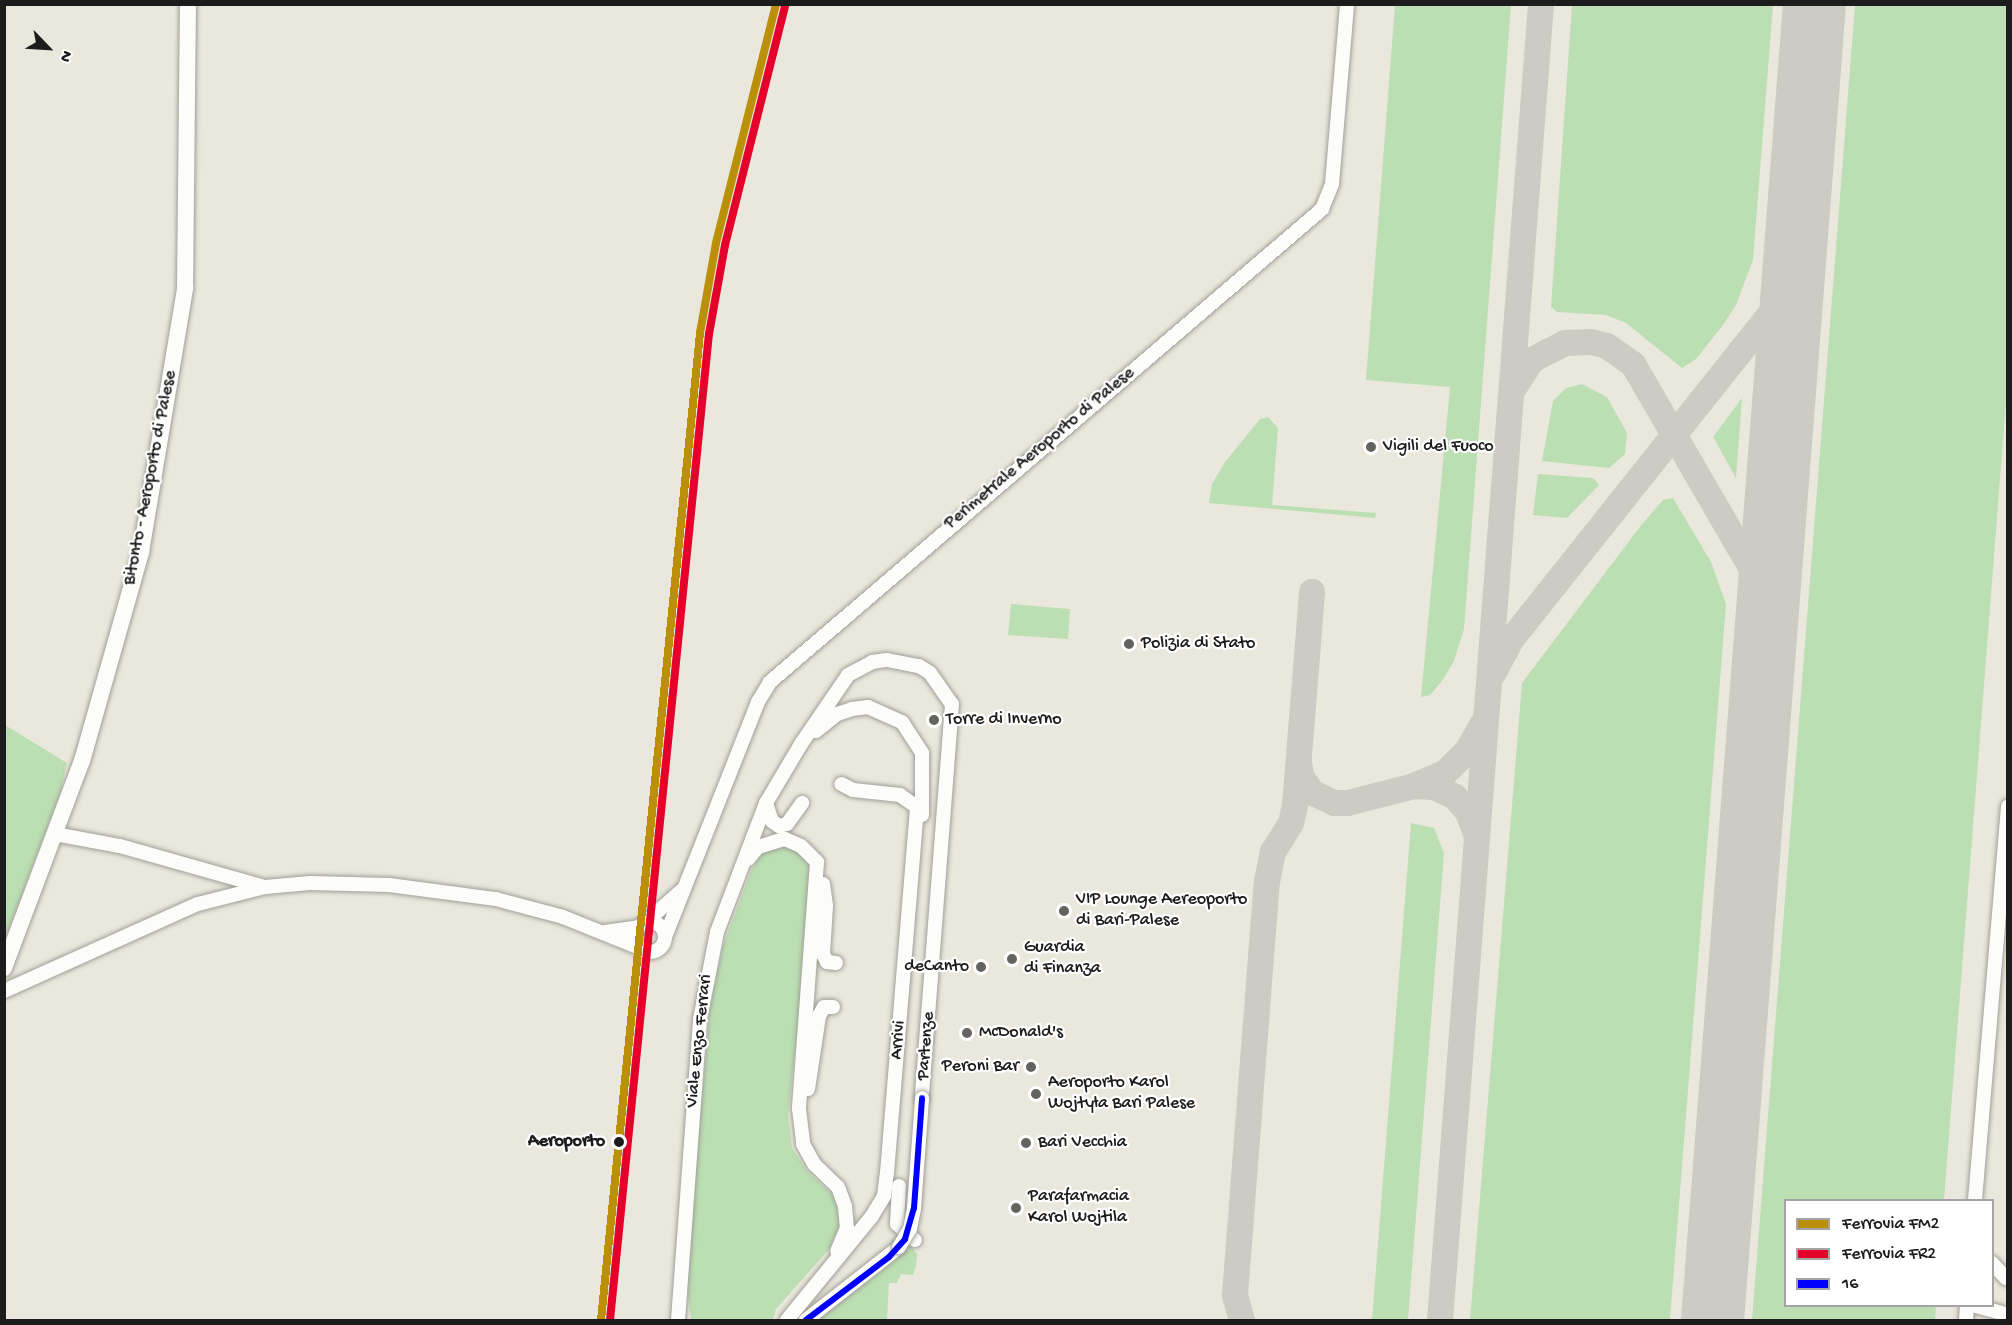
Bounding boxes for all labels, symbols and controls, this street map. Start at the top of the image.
north arrow [18,18,78,78]
text: N [54,47,76,65]
street label: Perimetrale Aeroporto di Palese [940,363,1140,535]
street label: Bitonto - Aeroporto di Palese [120,369,182,587]
place label: Vigili del Fuoco [1383,436,1494,458]
marker: Vigili del Fuoco [1364,440,1378,454]
place label: Polizia di Stato [1141,633,1255,655]
marker: Polizia di Stato [1122,637,1136,651]
place label: Torre di Inverno [946,709,1062,731]
marker: Torre di Inverno [927,713,941,727]
place label: VIP Lounge Aereoporto di Bari-Palese [1076,890,1247,932]
marker: VIP Lounge Aereoporto di Bari-Palese [1057,904,1071,918]
place label: Guardia di Finanza [1024,938,1101,980]
marker: Guardia di Finanza [1005,952,1019,966]
place label: deCanto [904,956,969,978]
marker: deCanto [974,960,988,974]
street label: Viale Enzo Ferrari [682,973,718,1109]
street label: Partenze [913,1011,941,1081]
street label: Arrivi [887,1020,911,1060]
place label: McDonald's [979,1022,1063,1044]
marker: McDonald's [960,1026,974,1040]
place label: Peroni Bar [942,1056,1019,1078]
marker: Peroni Bar [1024,1060,1038,1074]
place label: Aeroporto Karol Wojtyła Bari Palese [1048,1073,1195,1116]
marker: Aeroporto Karol Wojtyła Bari Palese [1029,1087,1043,1101]
place label: Aeroporto [528,1131,605,1153]
place label: Bari Vecchia [1038,1132,1127,1154]
marker: Aeroporto [610,1133,628,1151]
marker: Bari Vecchia [1019,1136,1033,1150]
place label: Parafarmacia Karol Wojtila [1028,1187,1129,1230]
legend [1784,1199,1994,1307]
marker: Parafarmacia Karol Wojtila [1009,1201,1023,1215]
text: Ferrovia FM2 [1842,1214,1939,1235]
text: Ferrovia FR2 [1842,1244,1936,1265]
text: 16 [1842,1274,1858,1295]

